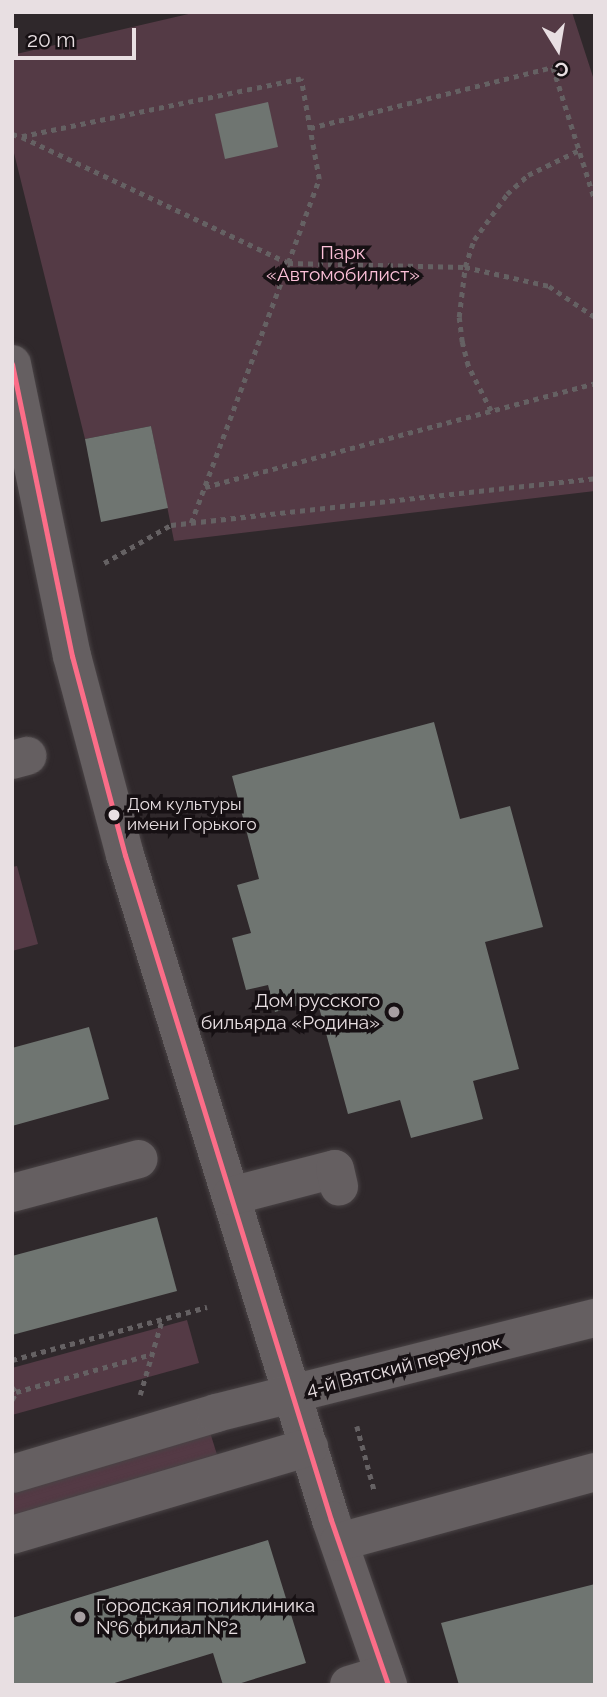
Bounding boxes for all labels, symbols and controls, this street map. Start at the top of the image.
scale bar [18,14,140,58]
north arrow [523,14,593,84]
text: 20 m [27,27,75,52]
text: С [554,58,571,82]
park label: Парк «Автомобилист» [266,242,420,286]
place label: Дом культуры имени Горького [127,795,257,835]
marker: Дом культуры имени Горького [107,808,121,822]
place label: Дом русского бильярда «Родина» [201,990,380,1034]
marker: Дом русского бильярда «Родина» [386,1004,402,1020]
street label: 4-й Вятский переулок [304,1331,504,1401]
place label: Городская поликлиника №6 филиал №2 [96,1595,315,1639]
marker: Городская поликлиника №6 филиал №2 [70,1607,90,1627]

